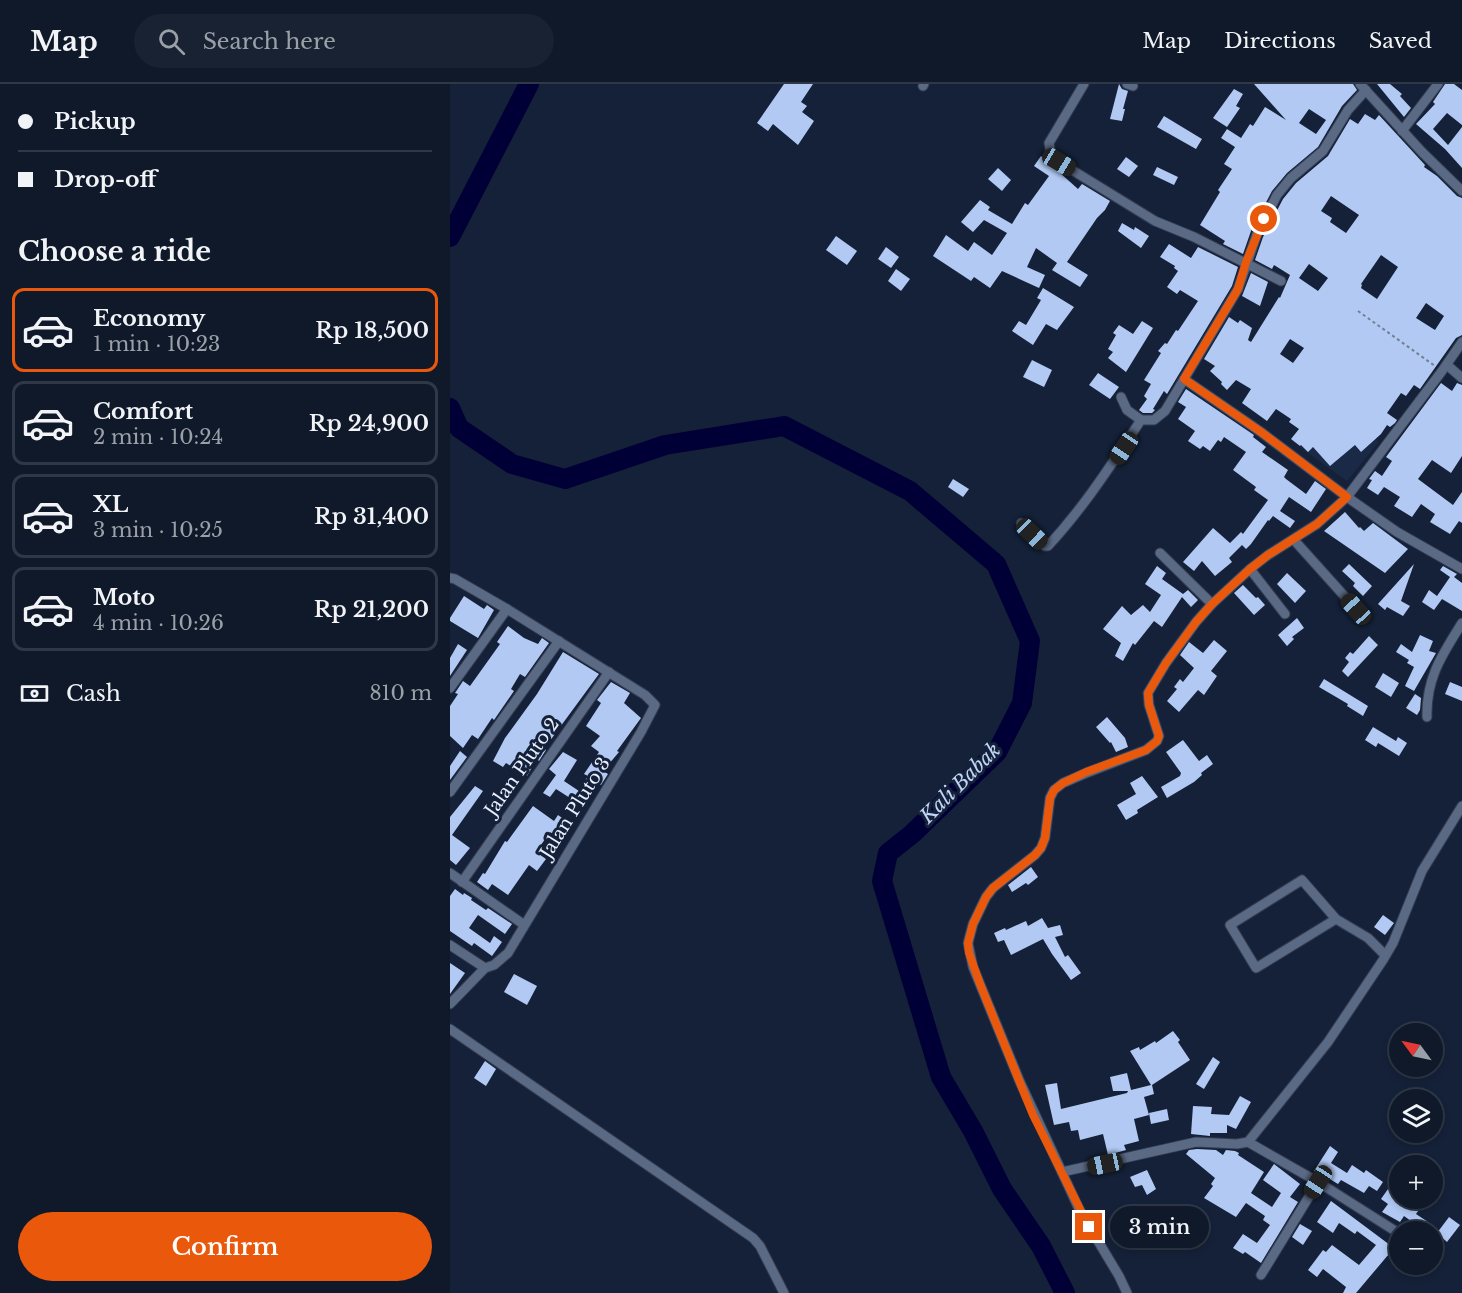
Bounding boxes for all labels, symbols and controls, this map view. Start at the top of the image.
search box [134,14,554,68]
text: Map [30,24,98,59]
icon: search [155,25,188,58]
text: Search here [203,28,336,55]
text: Map [1142,28,1191,54]
text: Directions [1224,28,1336,54]
text: Saved [1369,28,1432,54]
text: Pickup [54,108,136,135]
car [1039,145,1079,179]
text: Drop-off [54,166,156,193]
route start [1250,205,1277,232]
text: Choose a ride [18,235,211,268]
icon: car [21,303,75,357]
text: Economy [93,305,205,332]
text: Rp 18,500 [315,317,429,344]
text: 1 min · 10:23 [93,332,220,356]
icon: car [21,396,75,450]
text: Comfort [93,398,193,425]
text: Rp 24,900 [309,410,429,437]
text: 2 min · 10:24 [93,425,223,449]
car [1106,428,1142,468]
icon: car [21,489,75,543]
text: XL [93,491,128,518]
text: Rp 31,400 [314,503,429,530]
car [1013,515,1051,553]
text: 3 min · 10:25 [93,518,223,542]
icon: car [21,582,75,636]
text: Moto [93,584,155,611]
car [1337,590,1375,628]
text: Rp 21,200 [314,596,429,623]
text: 4 min · 10:26 [93,611,224,635]
icon: cash [18,677,51,710]
text: Cash [66,680,121,707]
text: 810 m [369,681,432,705]
street label: Jalan Pluto 2 [479,714,564,822]
water label: Kali Babak [914,738,1005,829]
street label: Jalan Pluto 3 [534,753,615,864]
north arrow [1389,1023,1443,1077]
map controls [1389,1023,1443,1275]
button: layers [1389,1089,1443,1143]
car [1086,1151,1124,1177]
button: + [1389,1155,1443,1209]
car [1301,1162,1335,1202]
callout: 3 min [1110,1206,1209,1248]
button: Confirm [18,1212,432,1281]
route end [1075,1213,1102,1240]
text: 3 min [1129,1215,1190,1239]
button: − [1389,1221,1443,1275]

